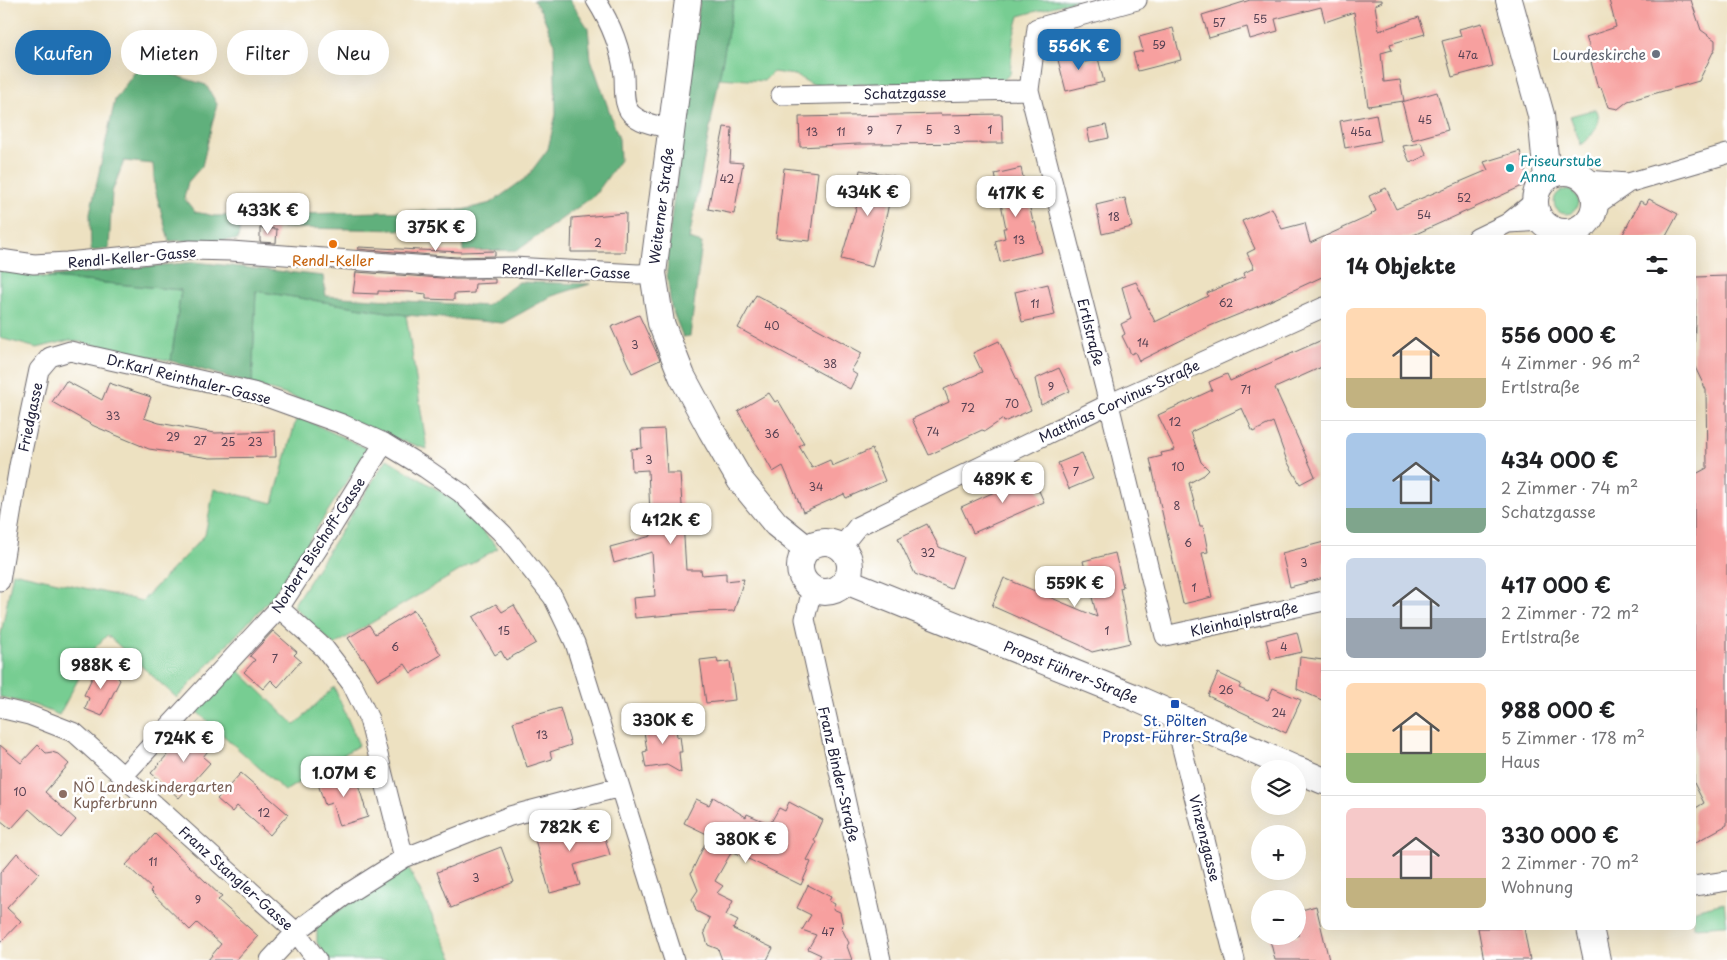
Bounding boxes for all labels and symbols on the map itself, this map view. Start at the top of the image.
house number: 55 [1253,10,1267,27]
house number: 57 [1212,14,1226,31]
pin: 556K € [1038,28,1120,71]
house number: 59 [1152,36,1166,53]
place label: Lourdeskirche [1552,44,1646,65]
house number: 47a [1458,46,1478,63]
marker: Lourdeskirche [1650,48,1662,60]
street label: Schatzgasse [863,82,947,104]
house number: 45 [1418,111,1432,128]
house number: 7 [896,121,902,138]
house number: 5 [925,121,933,138]
house number: 3 [953,121,961,138]
house number: 1 [988,121,993,138]
house number: 9 [867,122,873,139]
house number: 13 [806,123,818,140]
house number: 11 [836,123,846,140]
house number: 45a [1351,123,1372,140]
street label: Weiterner Straße [643,146,679,266]
place label: Friseurstube Anna [1520,150,1602,187]
marker: Friseurstube Anna [1504,162,1516,174]
house number: 42 [720,170,735,187]
pin: 434K € [827,174,909,217]
pin: 417K € [975,176,1057,218]
house number: 52 [1457,189,1471,206]
pin: 433K € [227,192,309,235]
house number: 54 [1417,206,1431,223]
house number: 18 [1108,208,1120,225]
pin: 375K € [395,210,477,252]
house number: 13 [1013,231,1025,248]
house number: 2 [594,234,602,251]
marker: Rendl-Keller [327,238,339,250]
street label: Rendl-Keller-Gasse [67,241,197,273]
place label: Rendl-Keller [292,250,374,271]
street label: Rendl-Keller-Gasse [501,258,631,284]
house number: 62 [1219,294,1233,311]
house number: 11 [1030,295,1040,312]
street label: Ertlstraße [1072,296,1110,368]
house number: 40 [764,317,780,334]
house number: 14 [1137,334,1149,351]
house number: 3 [631,336,639,353]
street label: Dr.Karl Reinthaler-Gasse [105,348,273,410]
street label: Matthias Corvinus-Straße [1035,354,1203,448]
house number: 38 [823,355,837,372]
house number: 9 [1048,378,1054,395]
street label: Friedgasse [12,380,48,454]
house number: 71 [1241,381,1251,398]
house number: 70 [1005,395,1019,412]
house number: 72 [961,399,975,416]
house number: 33 [106,407,120,424]
house number: 12 [1169,413,1182,430]
house number: 74 [926,423,940,440]
house number: 36 [765,425,780,442]
house number: 29 [166,428,180,445]
house number: 27 [193,432,207,449]
house number: 25 [221,433,235,450]
house number: 23 [248,433,262,450]
house number: 3 [645,451,653,468]
house number: 10 [1172,458,1184,475]
pin: 489K € [962,462,1044,504]
house number: 7 [1073,463,1079,480]
street label: Norbert Bischoff-Gasse [266,473,370,617]
house number: 34 [809,478,823,495]
house number: 8 [1174,497,1181,514]
pin: 412K € [630,502,712,545]
house number: 6 [1184,534,1192,551]
house number: 32 [921,544,936,561]
house number: 3 [1300,554,1308,571]
pin: 559K € [1034,566,1116,608]
house number: 1 [1192,579,1197,596]
street label: Kleinhaiplstraße [1188,596,1300,642]
house number: 15 [498,622,510,639]
house number: 1 [1105,622,1110,639]
street label: Propst Führer-Straße [1001,635,1141,709]
house number: 6 [391,638,399,655]
house number: 4 [1280,638,1288,655]
pin: 988K € [60,648,142,690]
house number: 7 [272,650,278,667]
house number: 26 [1218,681,1234,698]
marker: St. Pölten Propst-Führer-Straße [1169,698,1181,710]
pin: 330K € [622,702,704,745]
street label: Franz Binder-Straße [813,704,865,844]
house number: 24 [1272,704,1286,721]
place label: St. Pölten Propst-Führer-Straße [1102,710,1248,747]
pin: 724K € [143,720,225,763]
house number: 13 [536,726,548,743]
pin: 1.07M € [298,756,390,798]
place label: NÖ Landeskindergarten Kupferbrunn [73,776,233,813]
house number: 10 [14,783,26,800]
marker: NÖ Landeskindergarten Kupferbrunn [57,788,69,800]
street label: Vinzenzgasse [1184,792,1226,884]
house number: 12 [258,804,271,821]
pin: 782K € [529,810,611,852]
street label: Franz Stangler-Gasse [174,821,298,935]
pin: 380K € [705,822,787,864]
house number: 11 [148,853,158,870]
house number: 3 [472,869,480,886]
house number: 9 [195,891,201,908]
house number: 47 [822,923,835,940]

